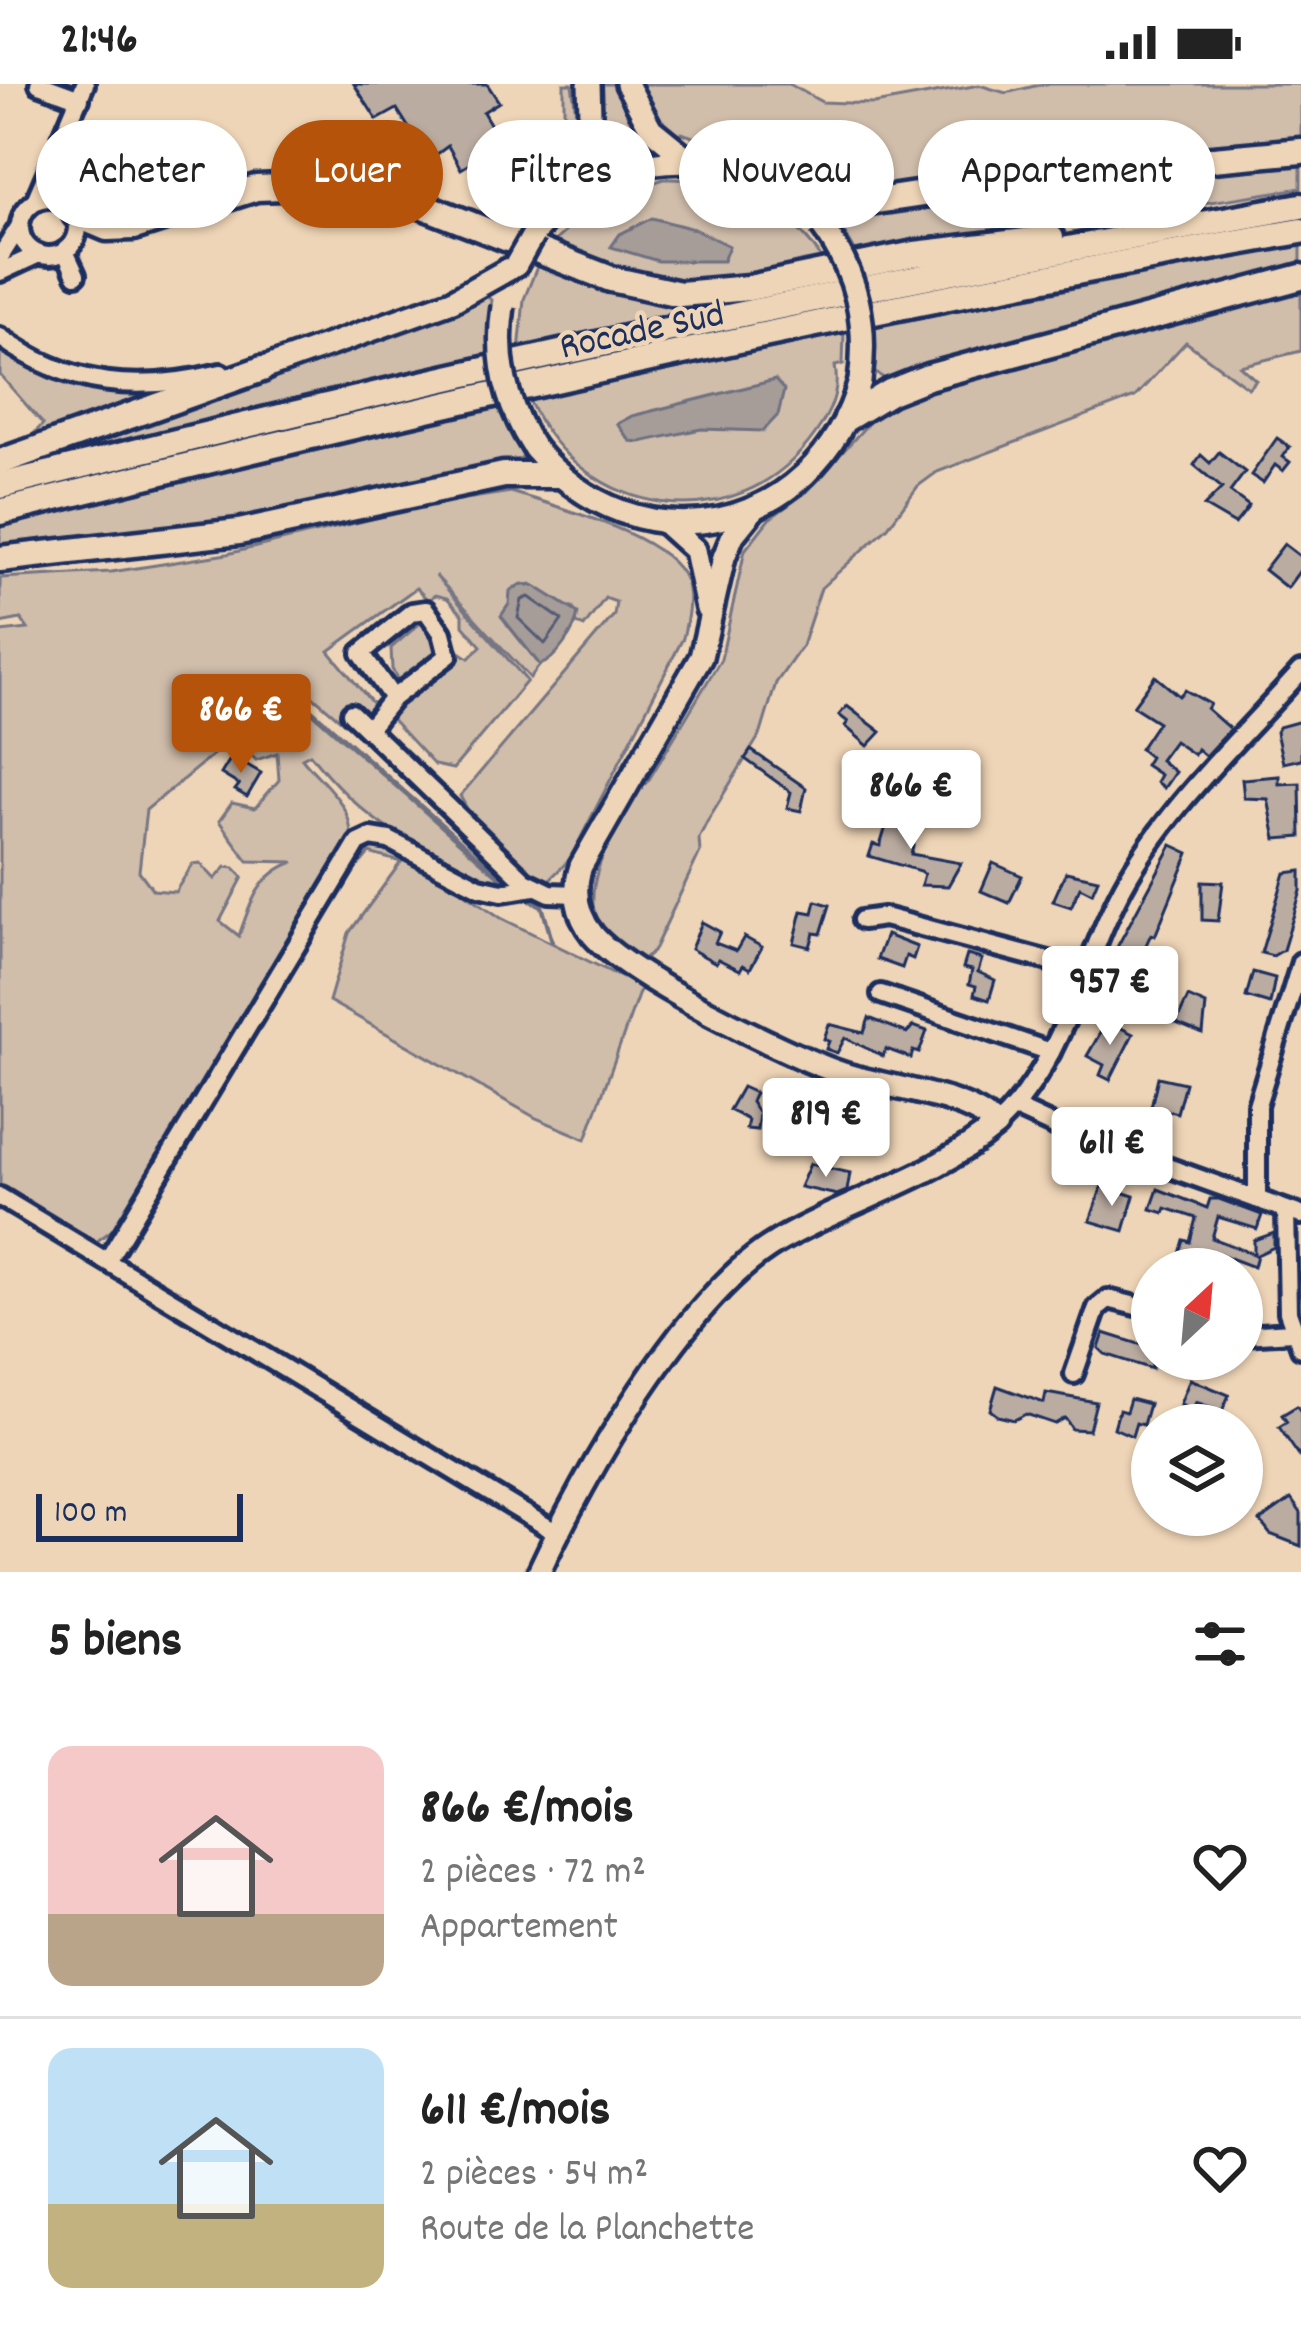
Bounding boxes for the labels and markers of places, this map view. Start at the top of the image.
pin: 866 € [157,674,325,776]
pin: 866 € [827,750,995,852]
pin: 957 € [1026,946,1194,1048]
pin: 819 € [742,1078,910,1180]
pin: 611 € [1028,1107,1196,1209]

